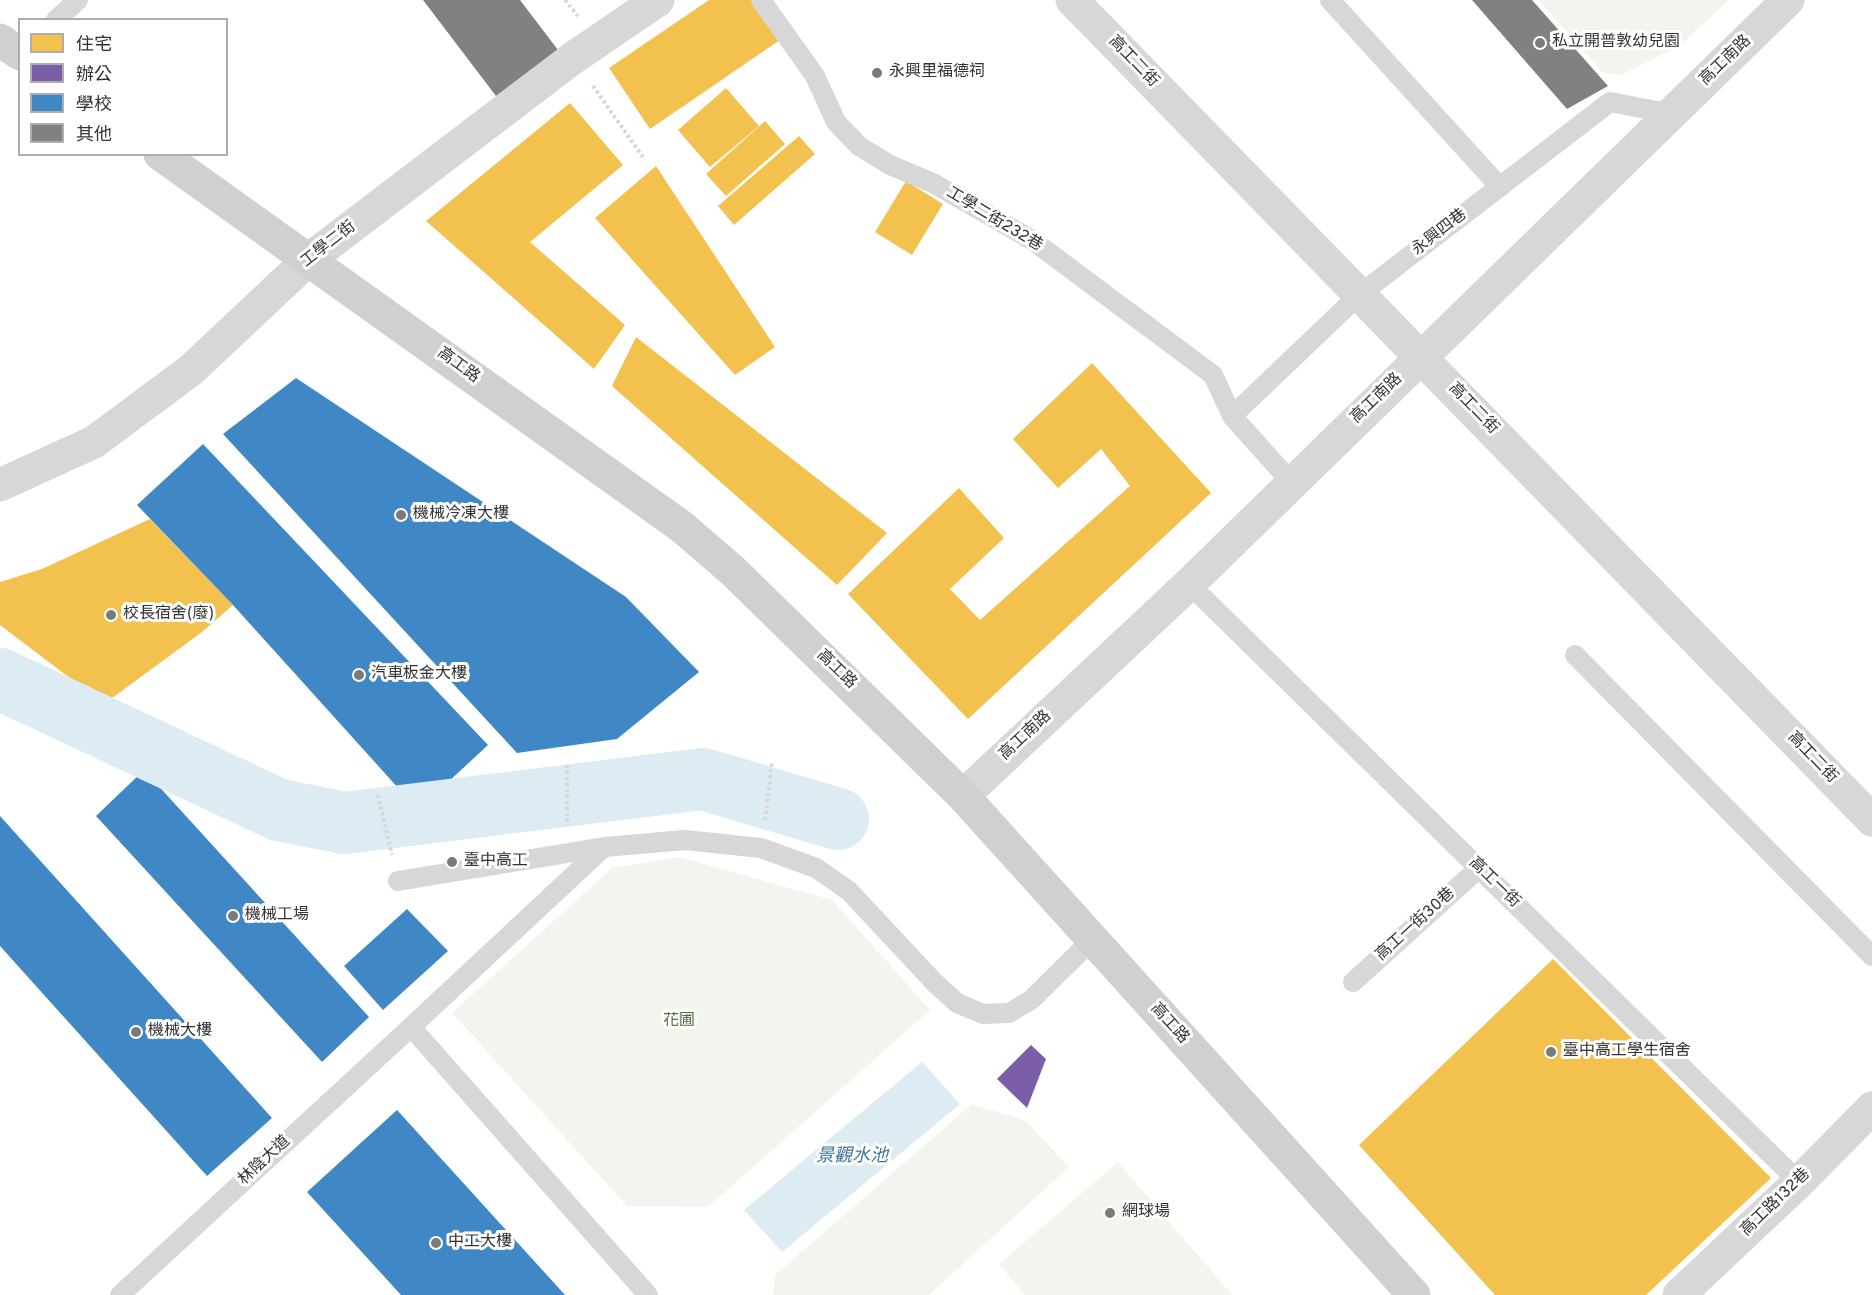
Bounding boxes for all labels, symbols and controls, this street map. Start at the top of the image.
legend [18,18,228,156]
street label: 高工二街 [1104,32,1162,92]
street label: 高工南路 [1696,32,1756,90]
place label: 私立開普敦幼兒園 [1552,33,1680,53]
text: 住宅 [76,34,112,57]
marker: 私立開普敦幼兒園 [1533,36,1547,50]
place label: 永興里福德祠 [889,63,985,83]
text: 辦公 [76,64,112,87]
marker: 永興里福德祠 [870,66,884,80]
text: 學校 [76,94,112,117]
text: 其他 [76,124,112,147]
street label: 工學二街232巷 [942,184,1046,256]
street label: 永興四巷 [1409,206,1471,260]
street label: 工學二街 [298,218,360,272]
street label: 高工路 [433,344,483,388]
street label: 高工南路 [1347,370,1407,428]
street label: 高工二街 [1444,379,1502,439]
place label: 機械冷凍大樓 [413,505,509,525]
marker: 機械冷凍大樓 [394,508,408,522]
place label: 校長宿舍(廢) [123,605,214,625]
marker: 校長宿舍(廢) [104,608,118,622]
street label: 高工路 [812,646,860,694]
place label: 汽車板金大樓 [371,665,467,685]
marker: 汽車板金大樓 [352,668,366,682]
street label: 高工南路 [996,707,1056,765]
street label: 高工二街 [1783,728,1841,788]
place label: 臺中高工 [464,852,528,872]
street label: 高工一街 [1464,854,1524,912]
marker: 臺中高工 [445,855,459,869]
street label: 高工一街30巷 [1373,884,1459,966]
place label: 機械工場 [245,906,309,926]
marker: 機械工場 [226,909,240,923]
street label: 高工路 [1146,1000,1192,1048]
park label: 花圃 [663,1012,695,1032]
place label: 機械大樓 [148,1022,212,1042]
marker: 機械大樓 [129,1025,143,1039]
place label: 臺中高工學生宿舍 [1563,1042,1691,1062]
marker: 臺中高工學生宿舍 [1544,1045,1558,1059]
street label: 林陰大道 [235,1132,295,1190]
water label: 景觀水池 [816,1146,888,1168]
street label: 高工路132巷 [1737,1165,1815,1241]
place label: 網球場 [1122,1203,1170,1223]
marker: 網球場 [1103,1206,1117,1220]
place label: 中工大樓 [448,1233,512,1253]
marker: 中工大樓 [429,1236,443,1250]

